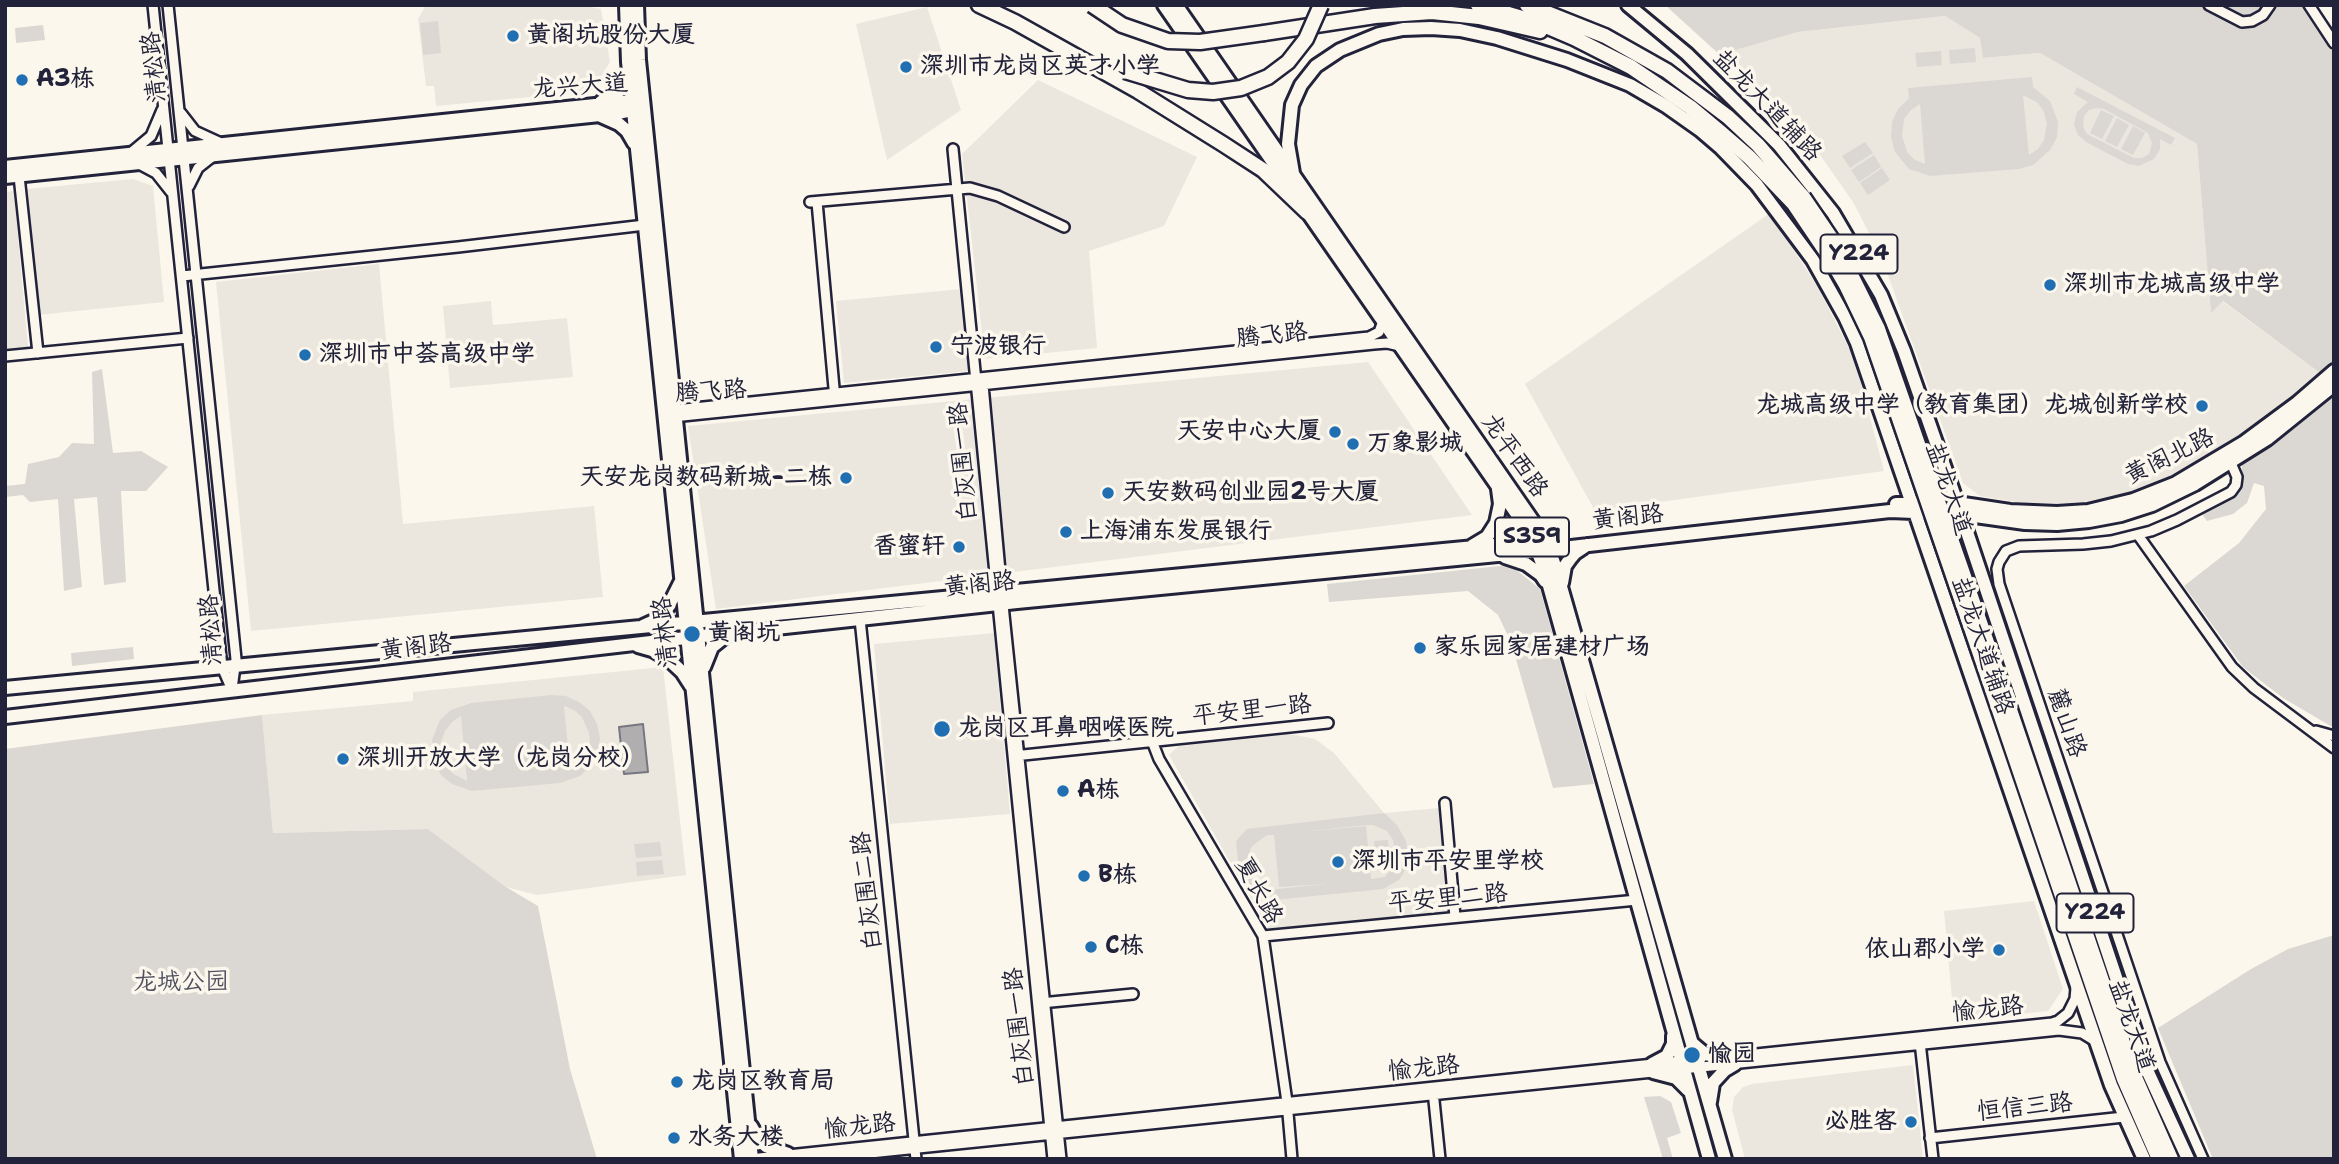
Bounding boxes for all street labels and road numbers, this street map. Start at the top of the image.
street label: 清松路 [137,30,173,104]
street label: 盐龙大道辅路 [1707,44,1827,168]
street label: 龙兴大道 [531,69,629,105]
road number: Y224 [1820,234,1898,274]
street label: 腾飞路 [1235,318,1309,354]
street label: 腾飞路 [674,376,748,408]
street label: 白灰围一路 [944,401,984,523]
street label: 龙平西路 [1475,408,1553,504]
street label: 黄阁北路 [2121,423,2219,491]
street label: 盐龙大道 [1919,439,1977,539]
street label: 黄阁路 [1591,500,1665,536]
road number: S359 [1495,517,1569,556]
street label: 黄阁路 [943,567,1017,603]
street label: 盐龙大道辅路 [1945,573,2019,719]
street label: 清松路 [195,593,229,667]
street label: 清林路 [648,595,684,669]
street label: 黄阁路 [379,629,453,667]
street label: 麓山路 [2041,684,2091,762]
street label: 平安里一路 [1191,690,1313,732]
street label: 白灰围二路 [847,830,889,952]
street label: 夏长路 [1228,853,1288,929]
street label: 平安里二路 [1387,879,1509,919]
road number: Y224 [2056,893,2134,932]
street label: 白灰围一路 [999,966,1041,1088]
street label: 盐龙大道 [2102,976,2160,1076]
street label: 愉龙路 [1951,992,2025,1028]
street label: 愉龙路 [1387,1051,1461,1087]
street label: 恒信三路 [1976,1089,2074,1127]
street label: 愉龙路 [823,1109,897,1145]

